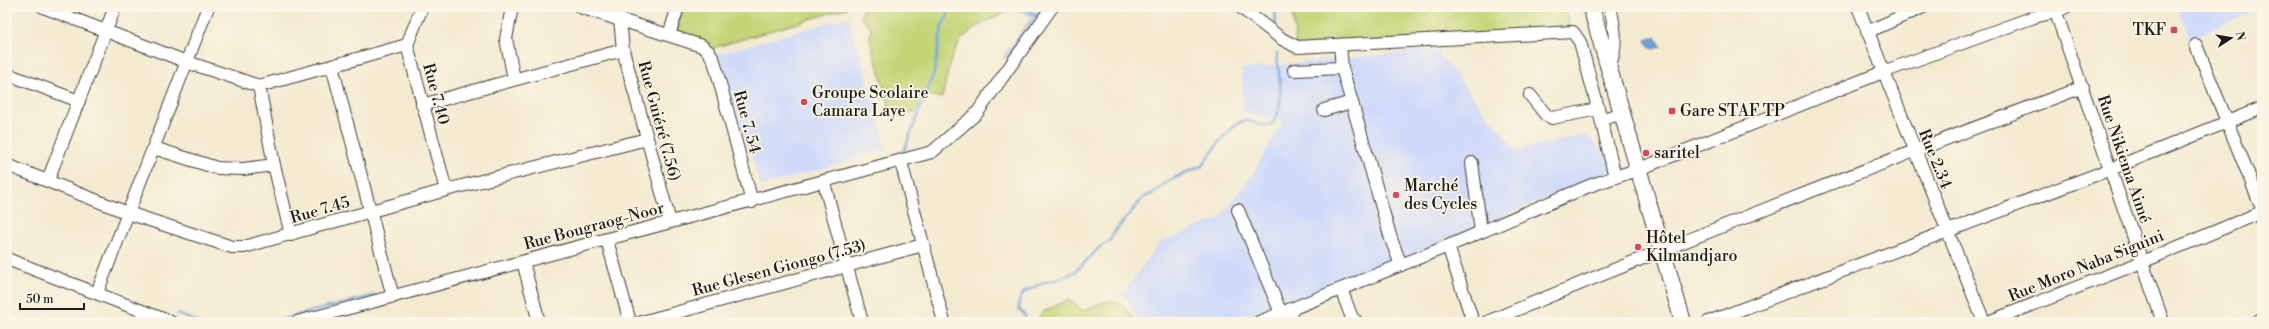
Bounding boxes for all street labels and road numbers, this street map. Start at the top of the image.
street label: Rue Guiéré (7.56) [633,59,685,183]
street label: Rue 7.40 [418,61,454,127]
street label: Rue 7. 54 [729,88,765,156]
street label: Rue Nikiema Aimé [2093,92,2155,226]
street label: Rue 2.34 [1914,126,1956,192]
street label: Rue 7.45 [288,192,352,228]
street label: Rue Bougraog-Noor [522,198,667,254]
street label: Rue Moro Naba Siguini [2005,226,2167,306]
street label: Rue Glesen Giongo (7.53) [690,235,868,301]

